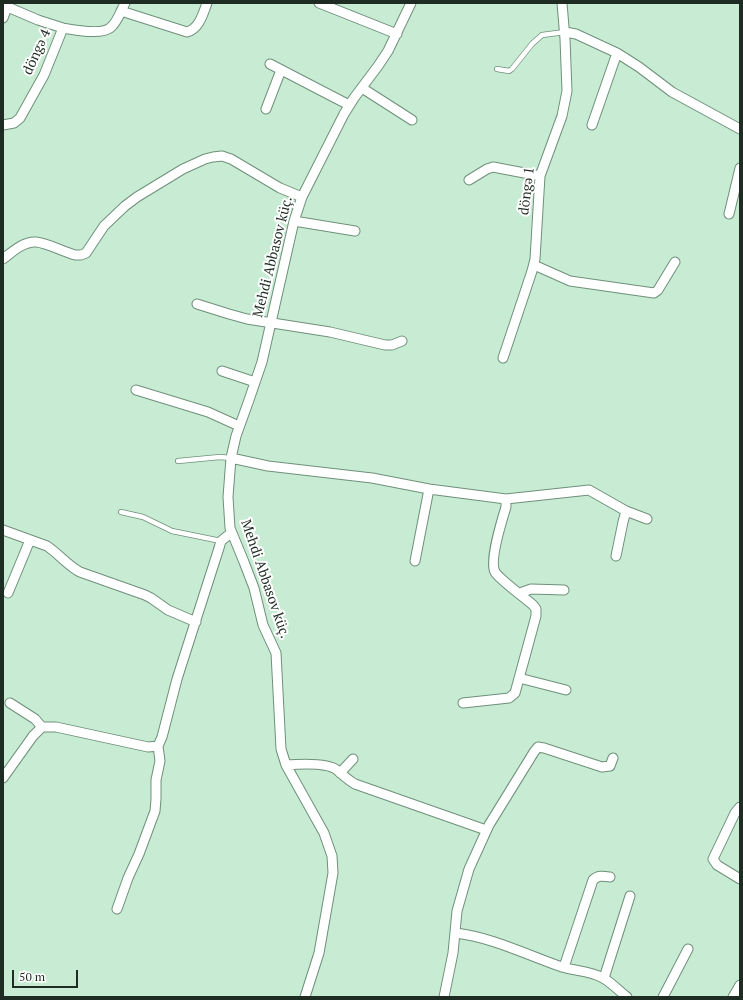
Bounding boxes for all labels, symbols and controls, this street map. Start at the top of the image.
street label: döngə 4 [20,27,54,77]
street label: döngə 1 [516,166,538,216]
street label: Mehdi Abbasov küç. [250,195,296,319]
street label: Mehdi Abbasov küç. [237,517,293,641]
scale bar [14,962,80,988]
text: 50 m [19,969,45,984]

